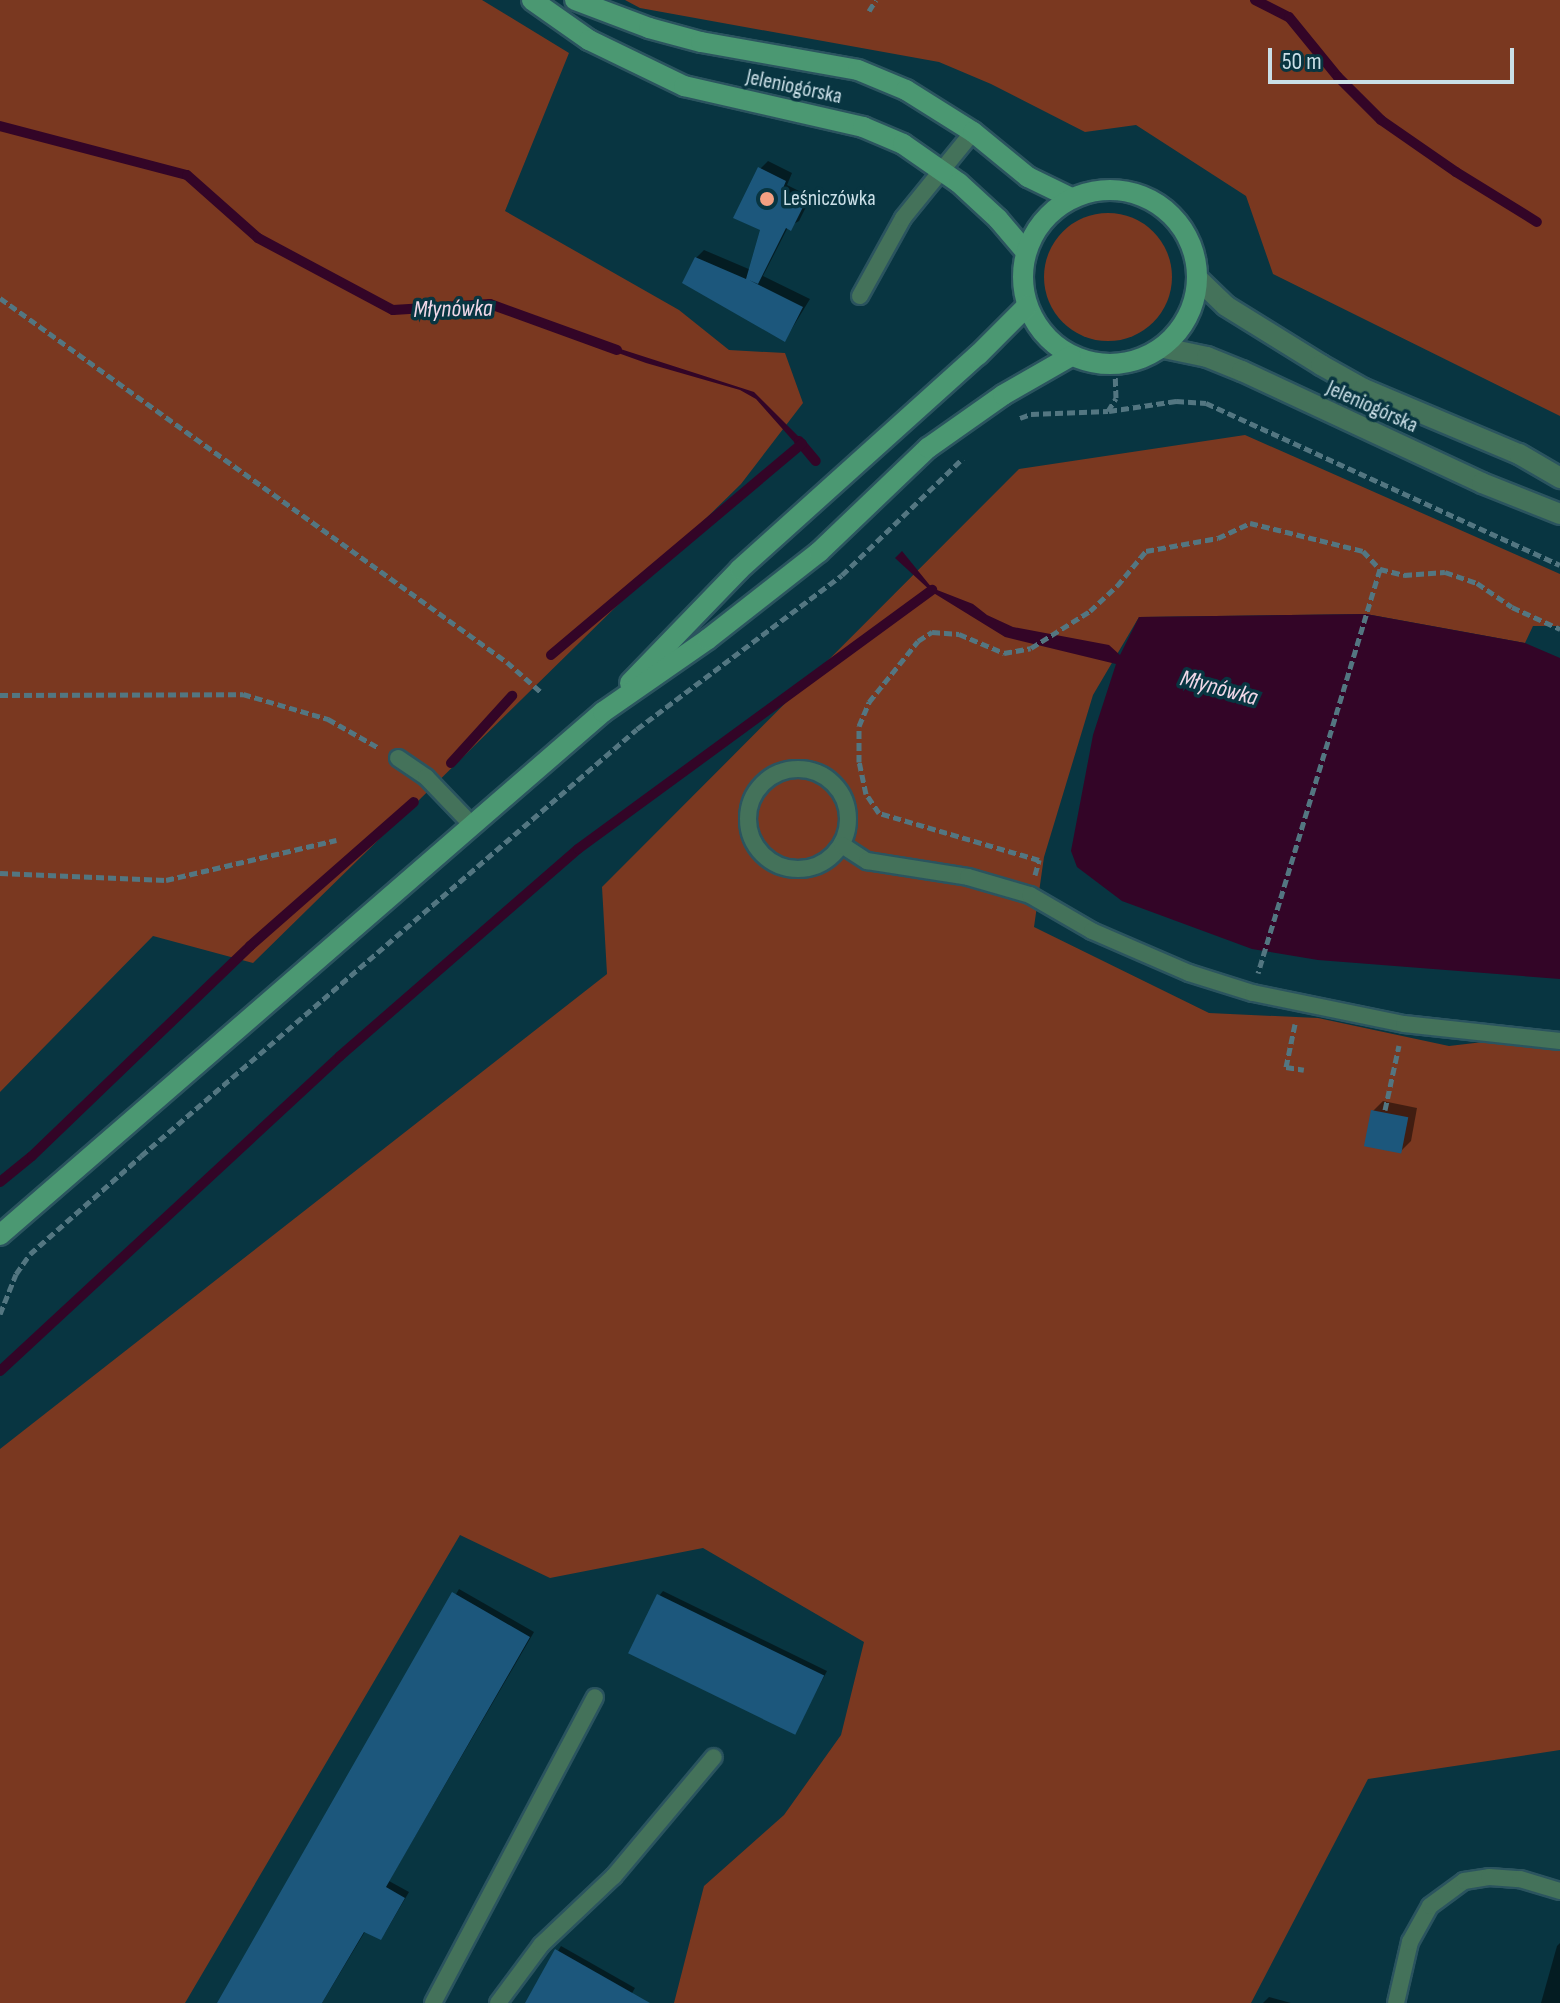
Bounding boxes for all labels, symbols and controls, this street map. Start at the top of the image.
scale bar [1272,32,1518,82]
text: 50 m [1282,47,1322,76]
street label: Jeleniogórska [744,64,844,110]
place label: Leśniczówka [783,186,876,212]
marker: Leśniczówka [758,190,776,208]
water label: Młynówka [413,294,493,324]
street label: Jeleniogórska [1322,375,1422,439]
water label: Młynówka [1177,664,1261,712]

